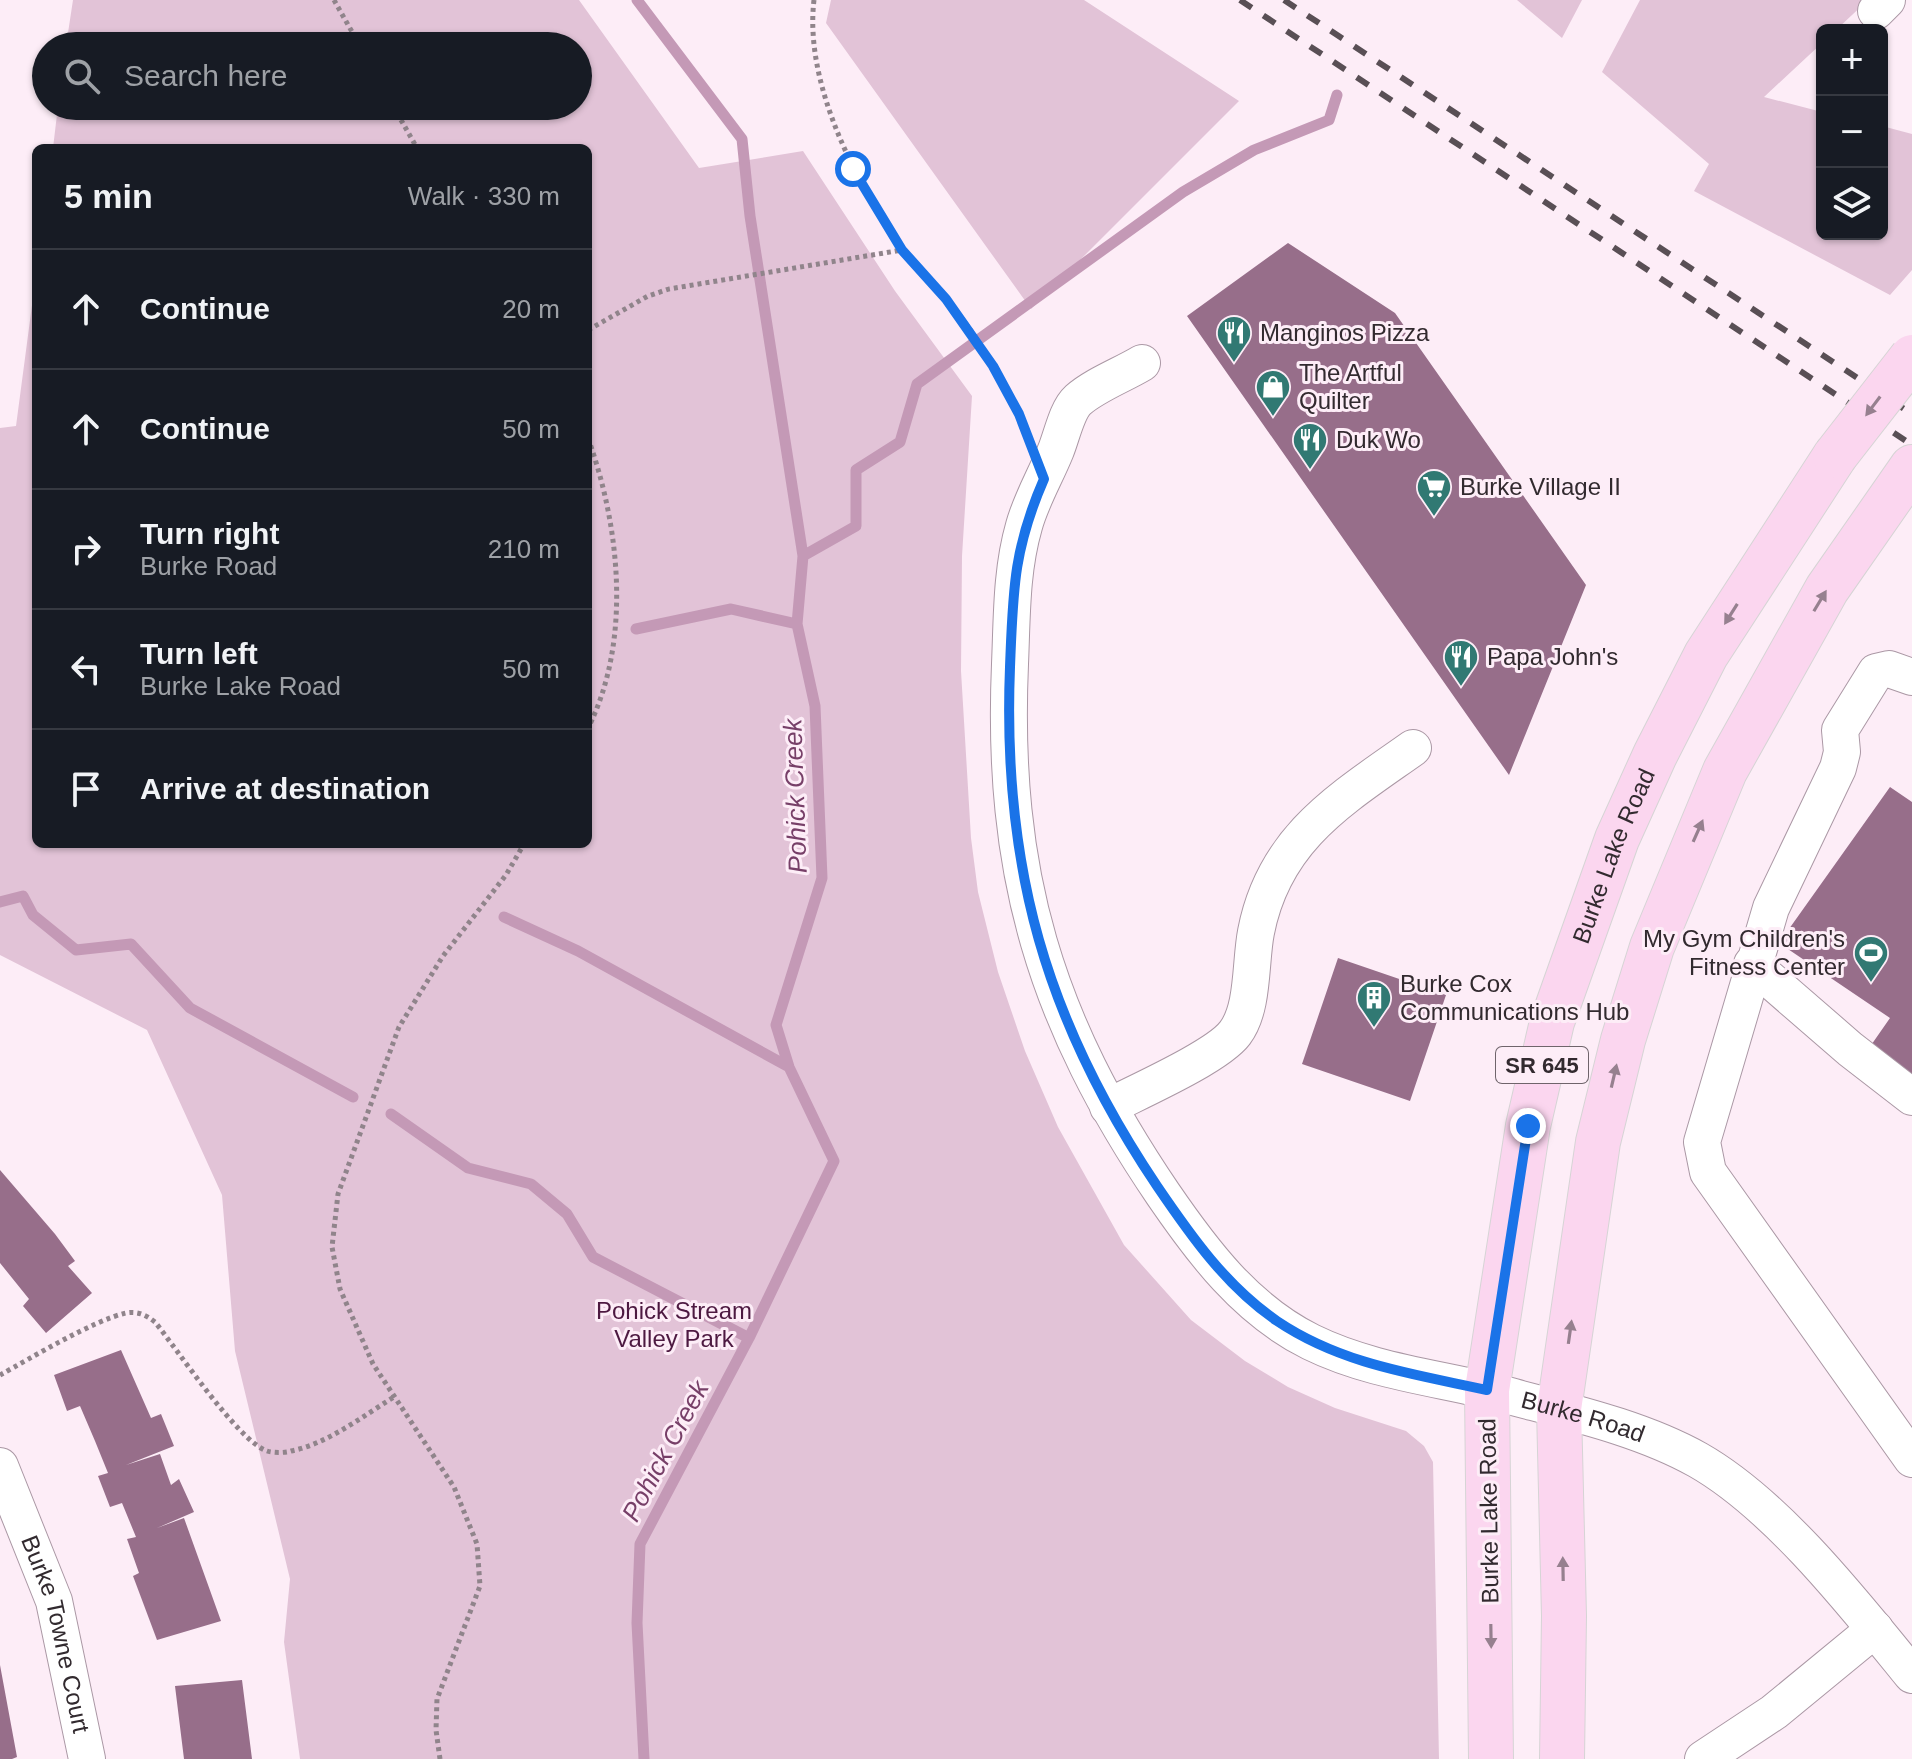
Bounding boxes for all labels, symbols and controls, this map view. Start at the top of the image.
map controls [1816,24,1888,240]
button: + [1816,24,1888,96]
search box [32,32,592,120]
icon: search [60,54,104,98]
text: Search here [124,59,287,92]
button: − [1816,96,1888,168]
route start [835,151,871,187]
button: layers [1816,168,1888,240]
text: 5 min [64,177,153,215]
text: Walk · 330 m [408,181,560,211]
icon: ahead [64,287,108,331]
text: Continue [140,292,270,325]
text: 20 m [502,294,560,324]
restaurant icon: Manginos Pizza [1215,314,1253,364]
place label: Manginos Pizza [1260,319,1430,346]
place label: The Artful Quilter [1299,359,1402,414]
shop icon: The Artful Quilter [1254,368,1292,418]
one-way arrow [1866,396,1882,416]
icon: ahead [64,407,108,451]
text: Continue [140,412,270,445]
text: 50 m [502,414,560,444]
restaurant icon: Duk Wo [1291,421,1329,471]
place label: Duk Wo [1336,426,1421,453]
supermarket icon: Burke Village II [1415,468,1453,518]
place label: Burke Village II [1460,473,1621,500]
text: Turn right [140,517,279,550]
icon: right [64,527,108,571]
text: 210 m [488,534,560,564]
text: Burke Road [140,551,277,581]
one-way arrow [1812,590,1826,612]
one-way arrow [1723,604,1738,625]
text: Turn left [140,637,258,670]
restaurant icon: Papa John's [1442,638,1480,688]
place label: Papa John's [1487,643,1618,670]
icon: left [64,647,108,691]
text: 50 m [502,654,560,684]
text: Burke Lake Road [140,671,341,701]
water label: Pohick Creek [777,716,813,874]
street label: Burke Lake Road [1567,764,1660,947]
icon: arrive [64,767,108,811]
text: Arrive at destination [140,772,430,805]
one-way arrow [1692,819,1705,842]
place label: My Gym Children's Fitness Center [1643,925,1845,980]
sports icon: My Gym Children's Fitness Center [1852,934,1890,984]
place label: Burke Cox Communications Hub [1400,970,1629,1025]
building icon: Burke Cox Communications Hub [1355,979,1393,1029]
road number: SR 645 [1496,1047,1588,1083]
one-way arrow [1608,1063,1621,1088]
route end [1510,1108,1546,1144]
park label: Pohick Stream Valley Park [596,1297,752,1352]
one-way arrow [1564,1319,1577,1344]
water label: Pohick Creek [615,1374,715,1526]
street label: Burke Road [1519,1386,1649,1447]
street label: Burke Lake Road [1473,1418,1504,1604]
street label: Burke Towne Court [16,1531,95,1736]
one-way arrow [1557,1556,1569,1581]
one-way arrow [1484,1624,1497,1649]

